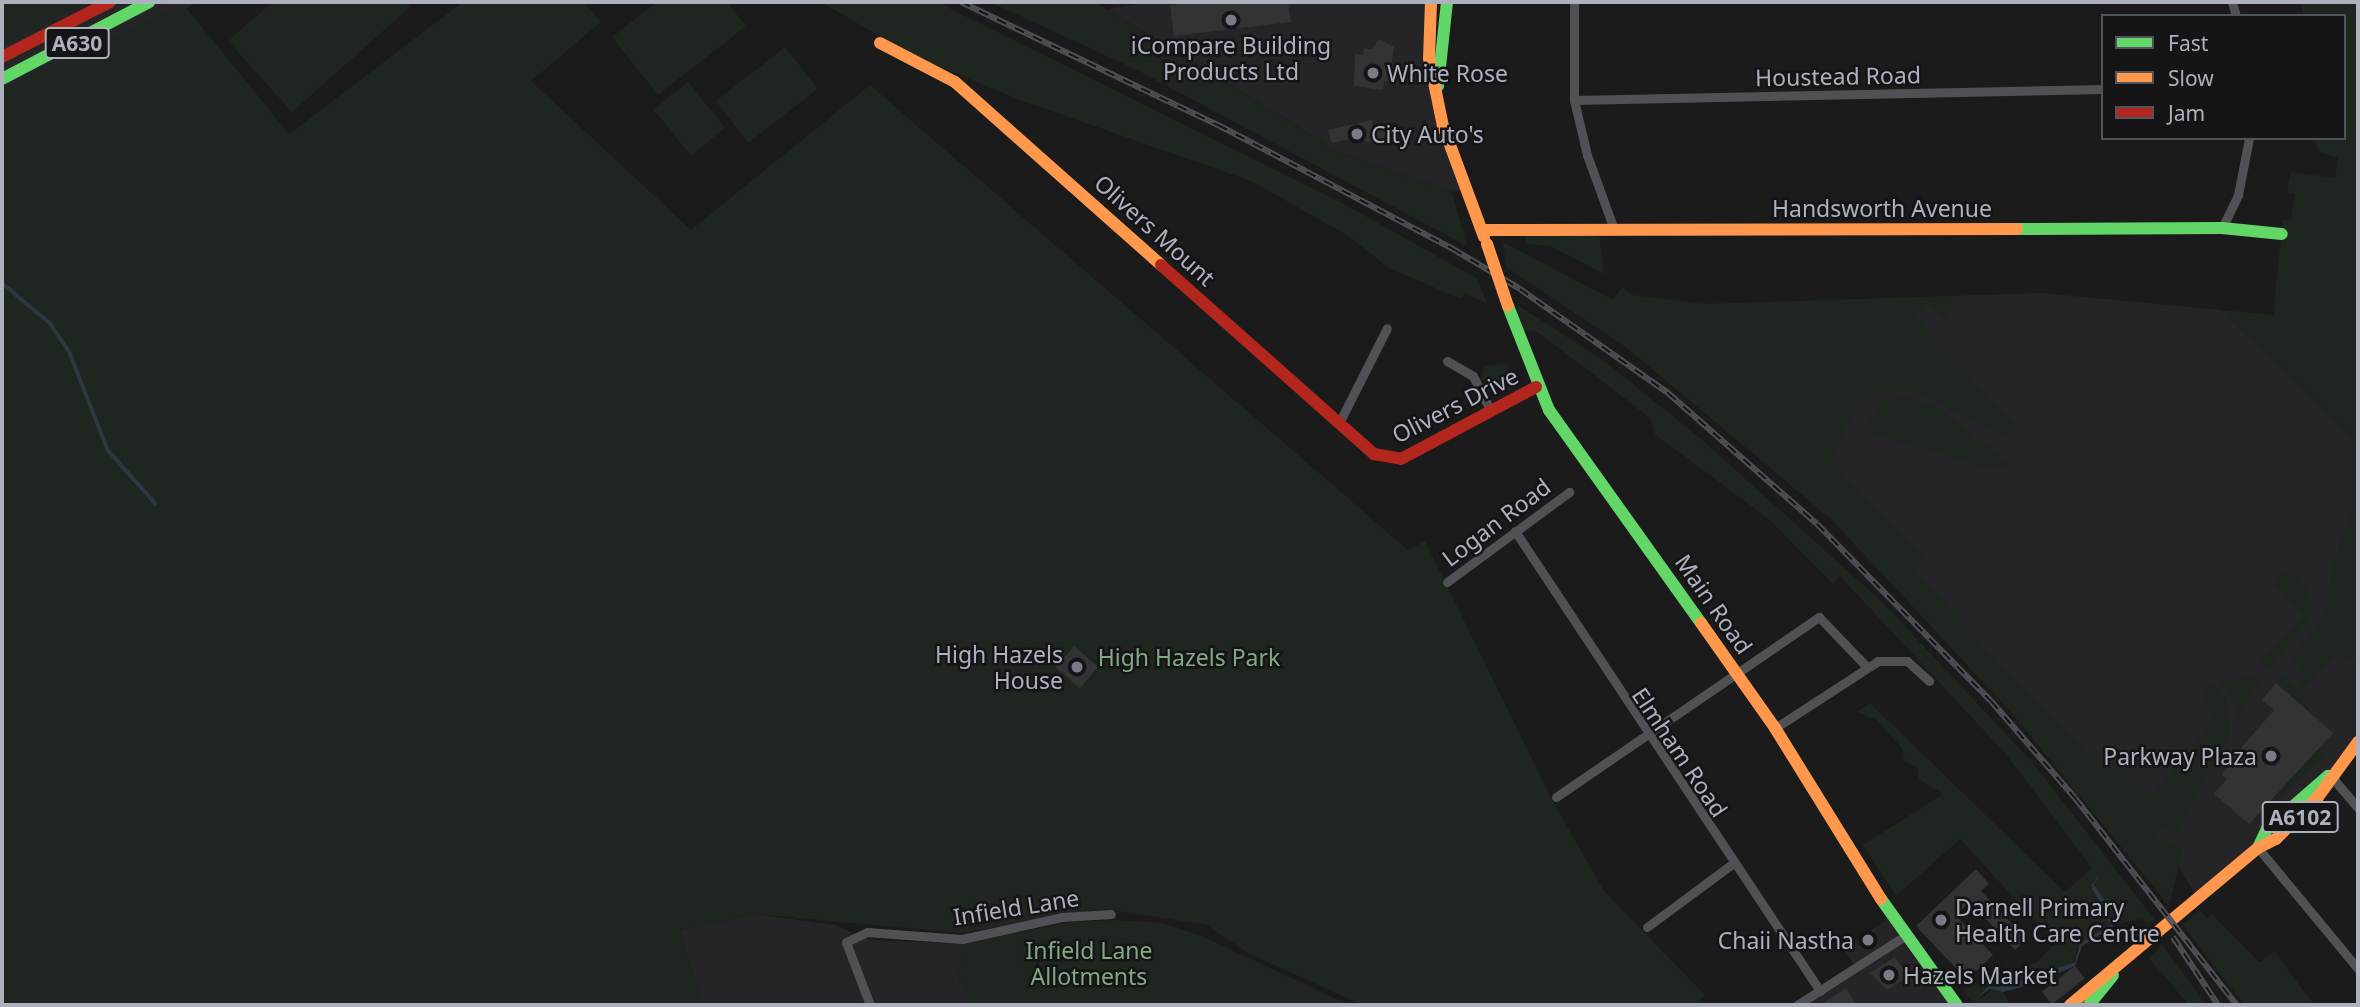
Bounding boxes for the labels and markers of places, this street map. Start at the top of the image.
marker: iCompare Building Products Ltd [1223,12,1239,28]
place label: iCompare Building Products Ltd [1131,31,1331,85]
place label: White Rose [1387,59,1508,87]
marker: White Rose [1365,65,1381,81]
place label: City Auto's [1371,120,1484,148]
marker: City Auto's [1349,126,1365,142]
place label: High Hazels House [935,640,1063,694]
marker: High Hazels House [1069,659,1085,675]
place label: Parkway Plaza [2103,742,2257,770]
marker: Parkway Plaza [2263,748,2279,764]
place label: Darnell Primary Health Care Centre [1955,893,2160,947]
marker: Darnell Primary Health Care Centre [1933,912,1949,928]
place label: Chaii Nastha [1718,926,1854,954]
marker: Chaii Nastha [1860,932,1876,948]
place label: Hazels Market [1903,961,2056,989]
marker: Hazels Market [1881,967,1897,983]

